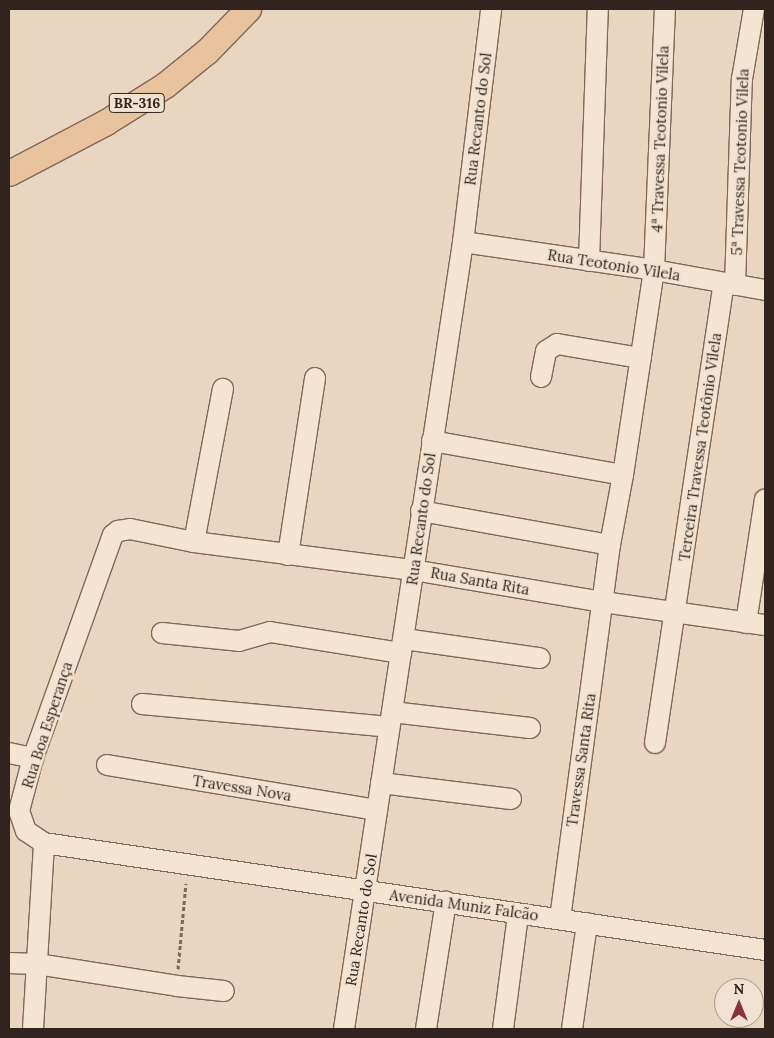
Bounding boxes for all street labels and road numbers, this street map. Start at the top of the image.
street label: 4ª Travessa Teotonio Vilela [648,45,672,233]
street label: Rua Recanto do Sol [461,52,495,186]
street label: 5ª Travessa Teotonio Vilela [728,68,752,256]
road number: BR-316 [108,92,166,115]
street label: Rua Teotonio Vilela [546,246,682,284]
street label: Terceira Travessa Teotônio Vilela [675,332,725,562]
street label: Rua Recanto do Sol [403,452,439,586]
street label: Rua Santa Rita [429,563,531,599]
street label: Rua Boa Esperança [18,659,76,791]
street label: Travessa Santa Rita [563,692,599,828]
street label: Travessa Nova [191,771,293,805]
street label: Rua Recanto do Sol [342,853,380,987]
street label: Avenida Muniz Falcão [388,886,540,924]

